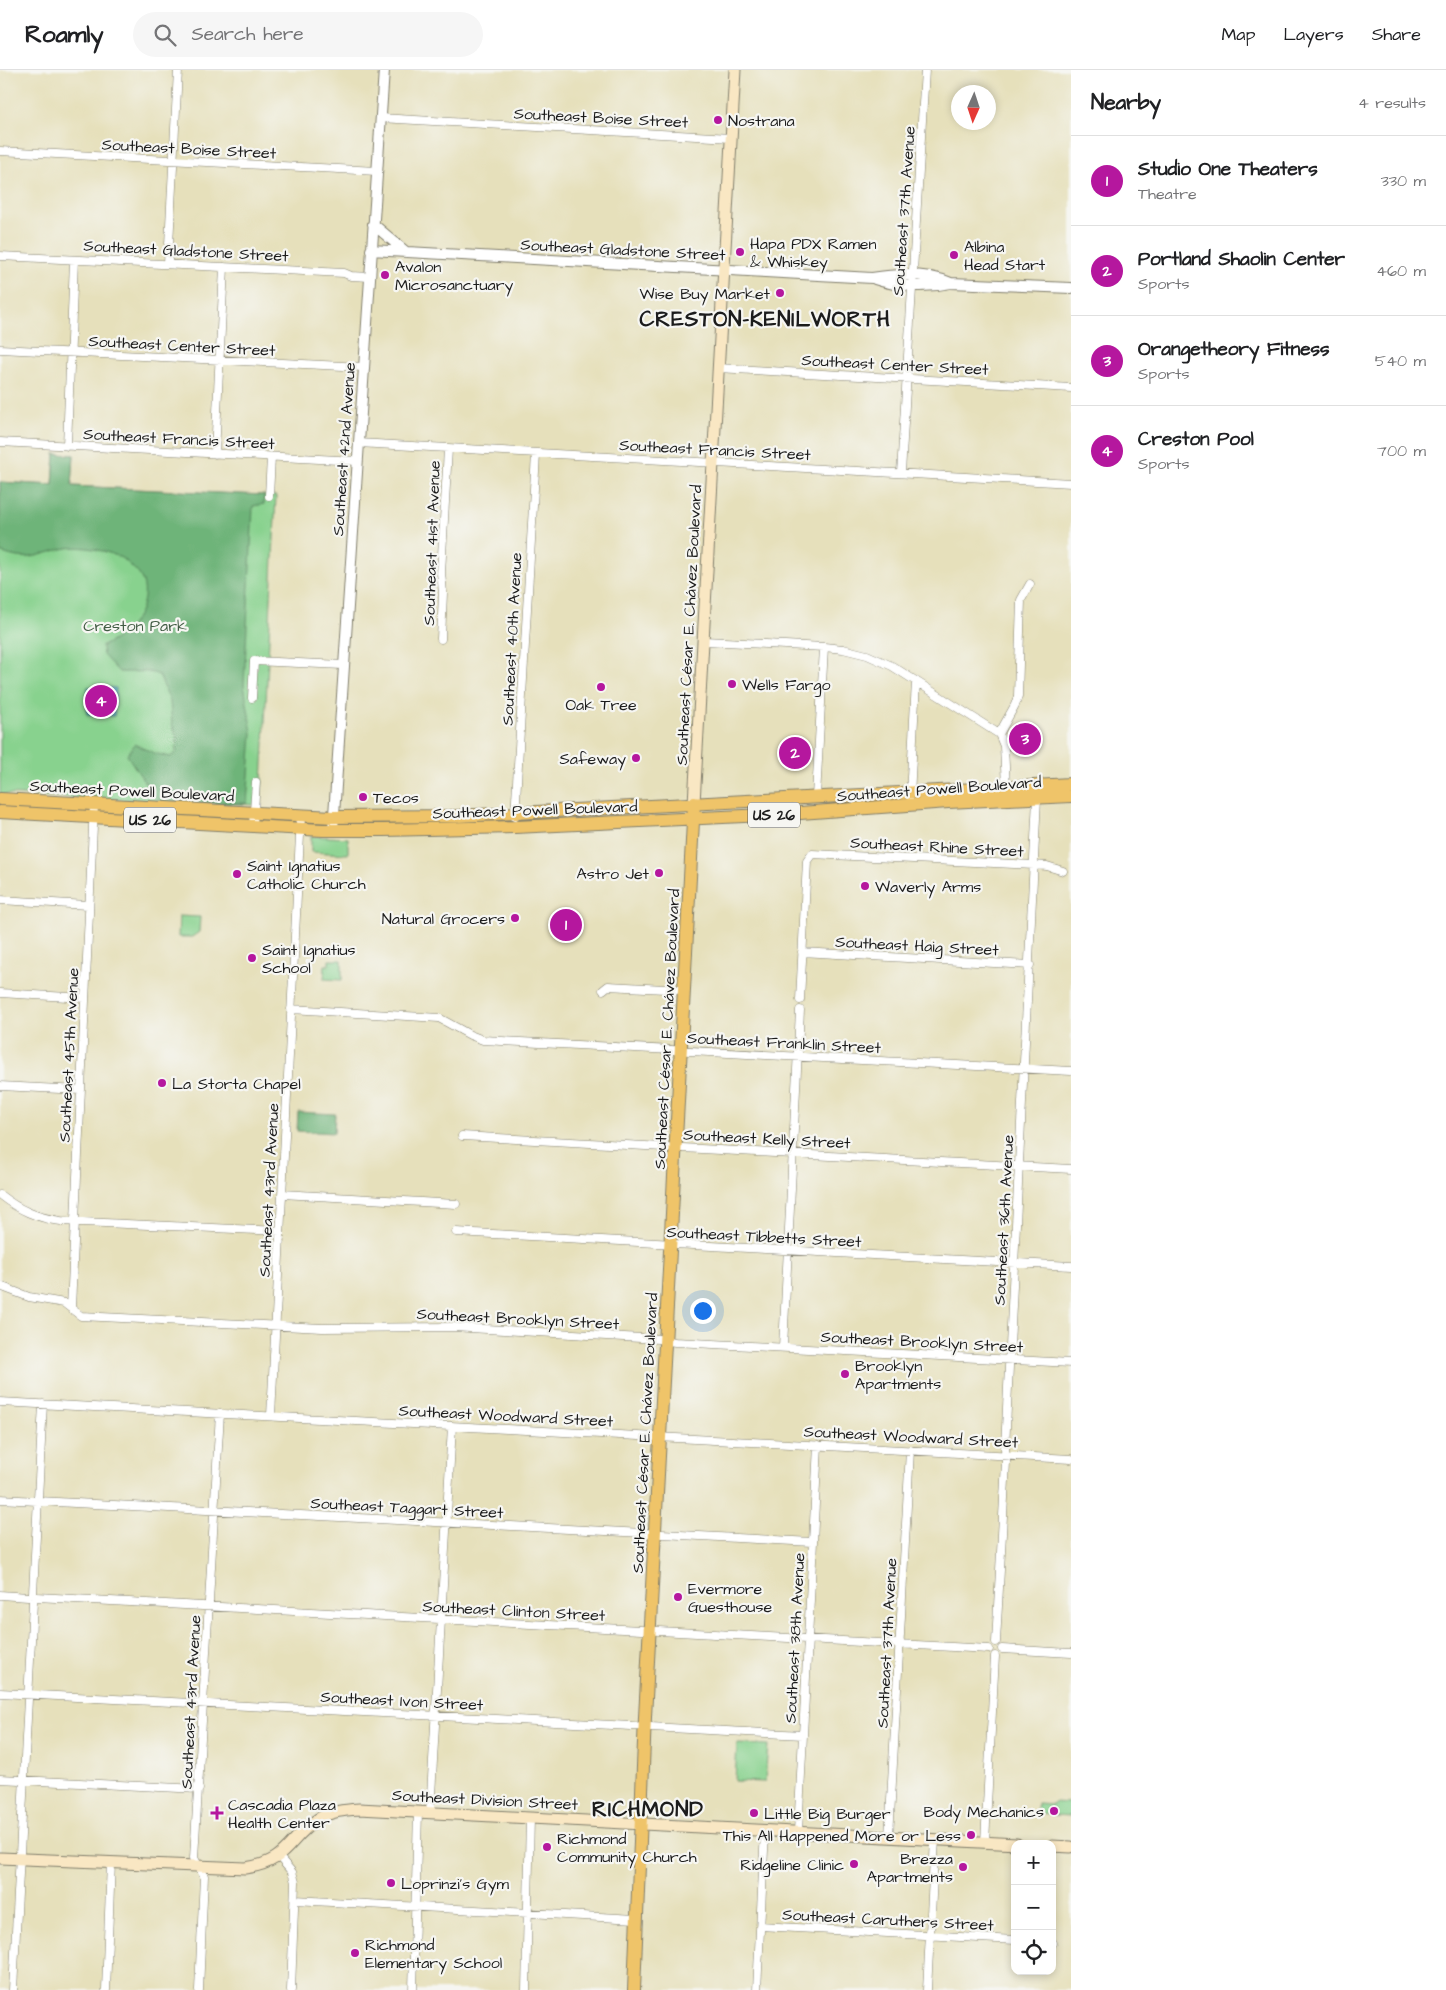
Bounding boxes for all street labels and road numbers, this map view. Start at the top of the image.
street label: Southeast Boise Street [513,102,689,134]
street label: Southeast 37th Avenue [887,125,921,297]
street label: Southeast Boise Street [101,133,277,165]
street label: Southeast Gladstone Street [520,234,727,266]
street label: Southeast Gladstone Street [83,235,290,267]
street label: Southeast Center Street [88,330,277,362]
street label: Southeast Center Street [801,349,990,381]
street label: Southeast 42nd Avenue [327,361,361,537]
street label: Southeast Francis Street [83,423,276,455]
street label: Southeast Francis Street [619,434,812,466]
street label: Southeast 41st Avenue [418,460,446,626]
street label: Southeast César E. Chávez Boulevard [671,484,707,766]
street label: Southeast 40th Avenue [496,552,528,726]
street label: Southeast Powell Boulevard [836,771,1042,807]
street label: Southeast Powell Boulevard [29,775,235,807]
street label: Southeast Powell Boulevard [432,795,638,825]
road number: US 26 [748,802,800,828]
road number: US 26 [124,808,176,832]
street label: Southeast Rhine Street [850,831,1025,863]
street label: Southeast César E. Chávez Boulevard [649,888,685,1170]
street label: Southeast Haig Street [835,931,1000,962]
street label: Southeast 45th Avenue [53,967,85,1143]
street label: Southeast Franklin Street [686,1027,882,1059]
street label: Southeast 43rd Avenue [253,1102,285,1277]
street label: Southeast Kelly Street [683,1124,852,1155]
street label: Southeast 36th Avenue [989,1134,1019,1306]
street label: Southeast Tibbetts Street [666,1221,863,1253]
street label: Southeast César E. Chávez Boulevard [627,1292,663,1574]
street label: Southeast Brooklyn Street [416,1303,620,1336]
street label: Southeast Brooklyn Street [820,1326,1024,1359]
street label: Southeast Woodward Street [398,1399,614,1433]
street label: Southeast Woodward Street [803,1420,1019,1454]
street label: Southeast Taggart Street [310,1492,505,1525]
street label: Southeast 38th Avenue [780,1552,810,1724]
street label: Southeast 37th Avenue [872,1557,902,1729]
street label: Southeast Clinton Street [422,1595,606,1627]
street label: Southeast 43rd Avenue [175,1614,207,1789]
street label: Southeast Ivon Street [320,1686,484,1716]
street label: Southeast Division Street [391,1784,579,1816]
street label: Southeast Caruthers Street [782,1903,995,1937]

